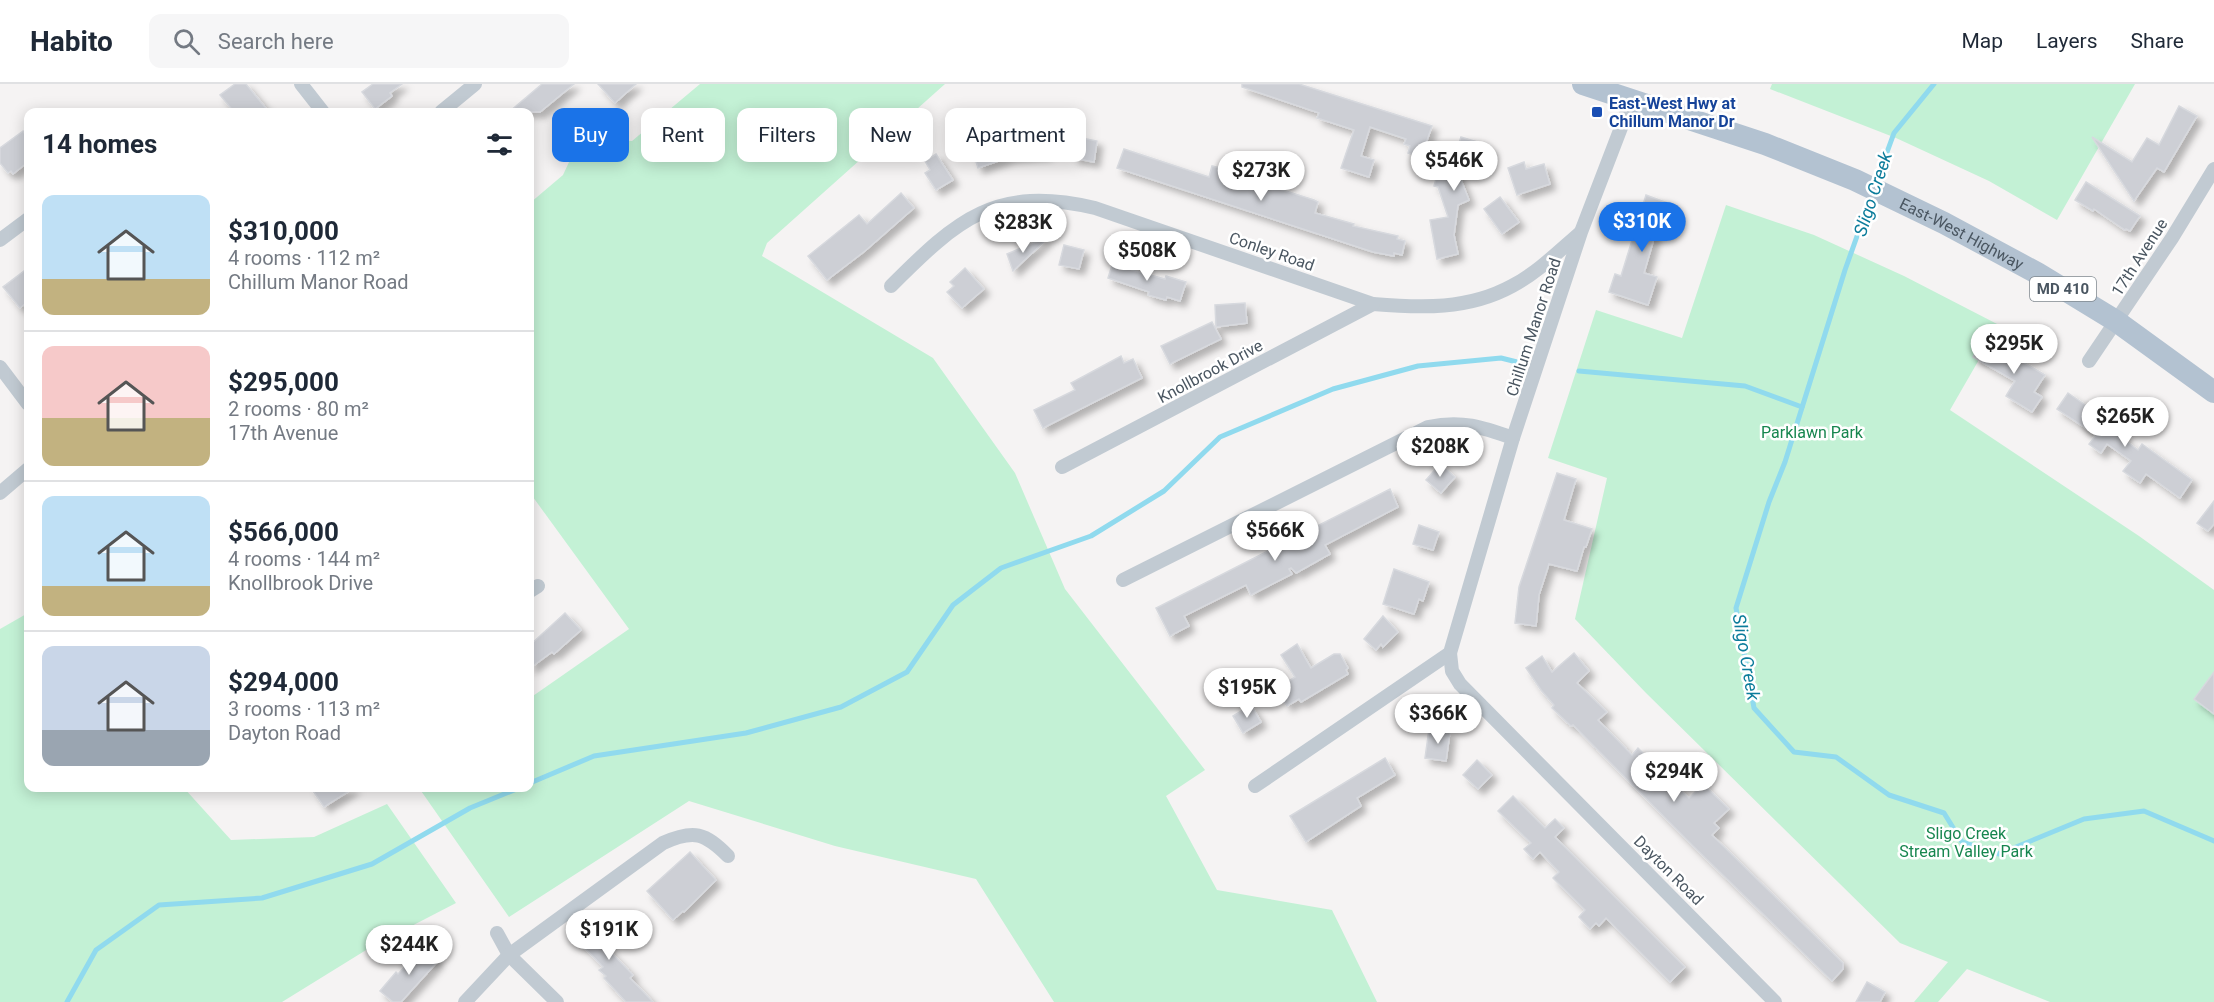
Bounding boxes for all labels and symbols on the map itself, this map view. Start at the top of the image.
place label: East-West Hwy at Chillum Manor Dr [1609,94,1736,131]
marker: East-West Hwy at Chillum Manor Dr [1590,105,1604,119]
pin: $546K [1412,141,1496,192]
water label: Sligo Creek [1849,148,1896,239]
pin: $273K [1219,151,1303,202]
street label: East-West Highway [1897,194,2027,274]
pin: $310K [1600,202,1684,253]
pin: $283K [981,203,1065,254]
street label: 17th Avenue [2107,215,2171,299]
street label: Conley Road [1227,228,1317,275]
pin: $508K [1105,231,1189,282]
street label: Chillum Manor Road [1502,256,1565,399]
road number: MD 410 [2030,277,2096,301]
pin: $295K [1972,324,2056,375]
street label: Knollbrook Drive [1155,336,1266,407]
pin: $265K [2083,397,2167,448]
park label: Parklawn Park [1761,423,1864,442]
pin: $208K [1398,427,1482,478]
pin: $566K [1233,511,1317,562]
water label: Sligo Creek [1729,612,1765,703]
pin: $195K [1205,668,1289,719]
pin: $366K [1396,694,1480,745]
pin: $294K [1632,752,1716,803]
park label: Sligo Creek Stream Valley Park [1899,824,2034,861]
street label: Dayton Road [1630,832,1707,909]
pin: $191K [567,910,651,961]
pin: $244K [367,925,451,976]

